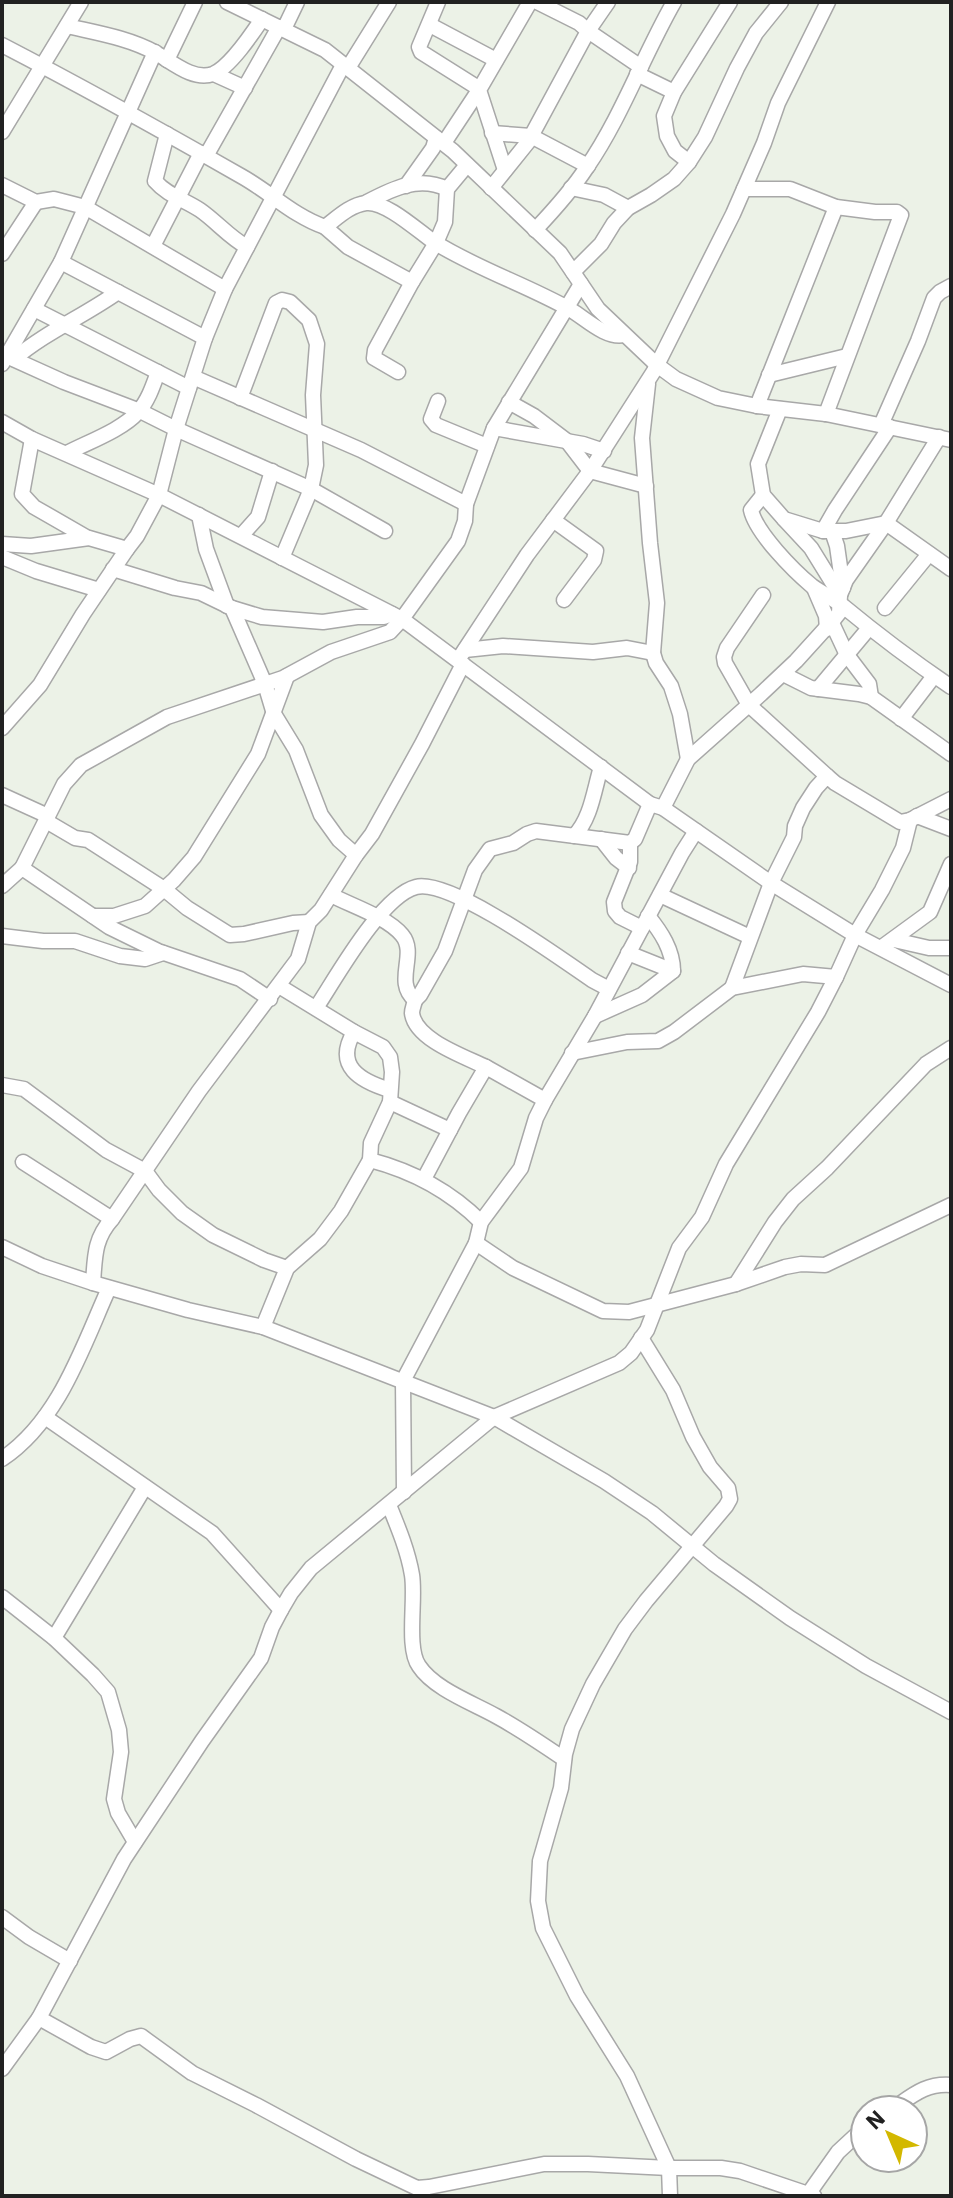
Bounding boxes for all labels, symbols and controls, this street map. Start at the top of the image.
north arrow [849,2094,929,2174]
text: N [859,2103,891,2135]

